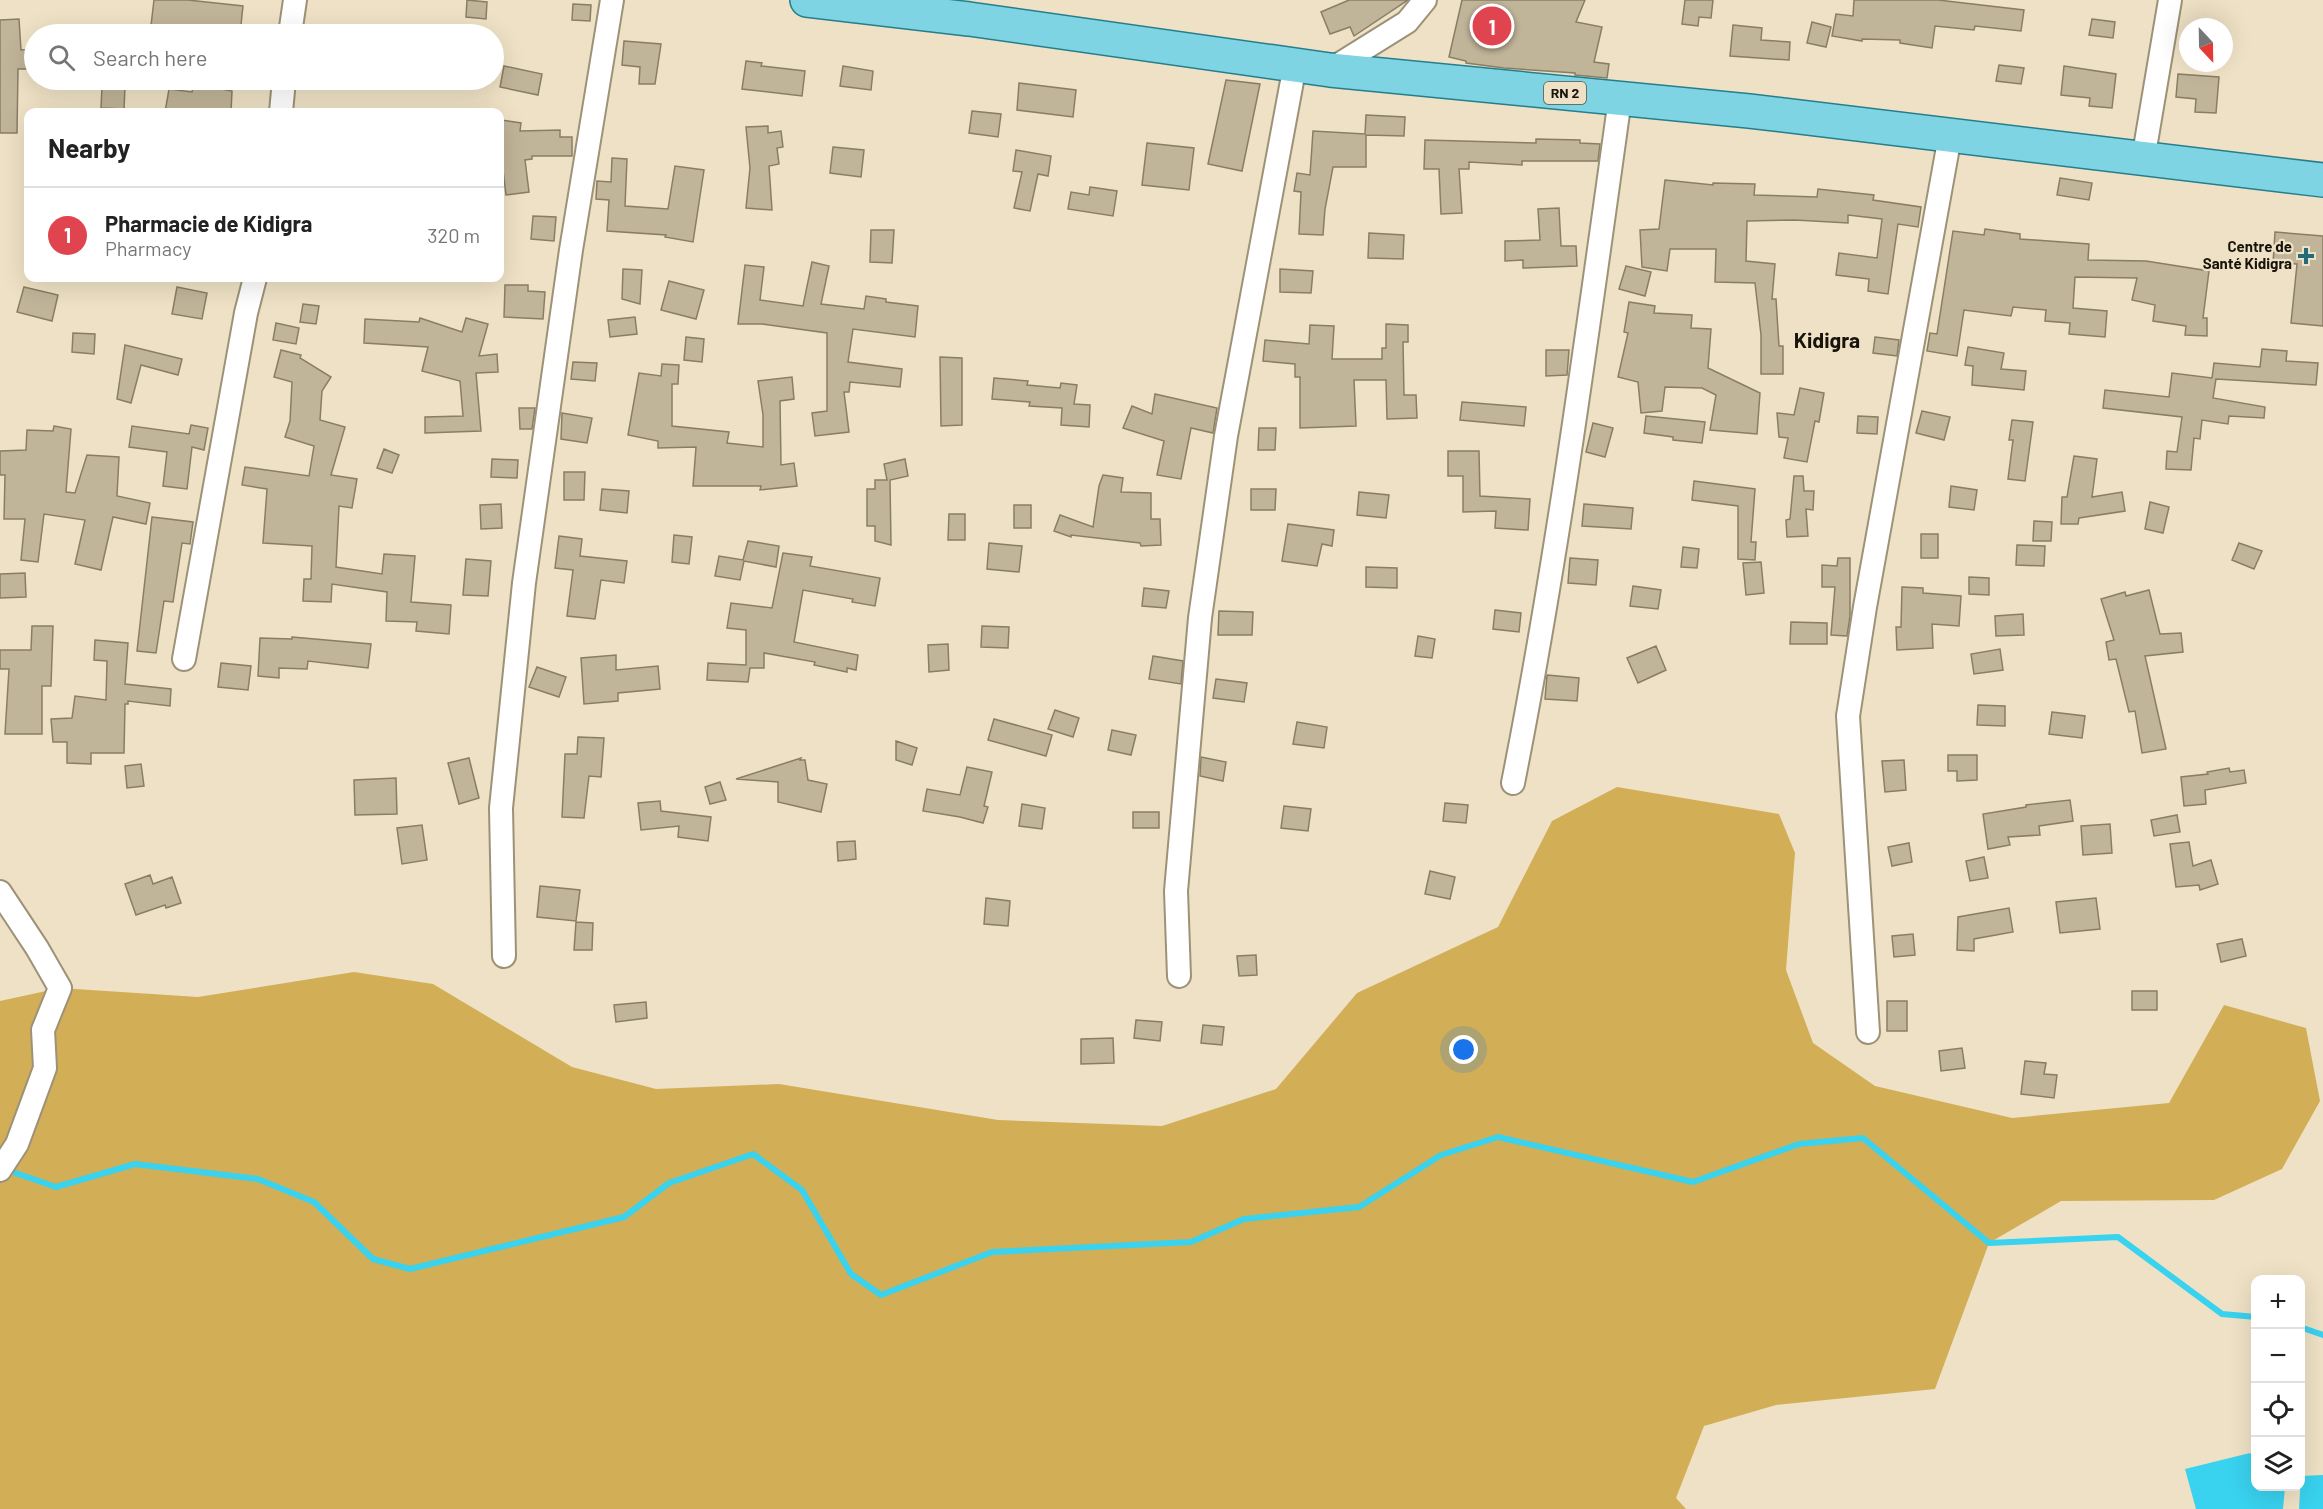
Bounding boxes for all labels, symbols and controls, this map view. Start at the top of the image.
pin: 1 [1472,3,1512,48]
north arrow [2179,18,2233,72]
search box [24,24,504,90]
icon: search [45,41,78,74]
text: Search here [93,44,207,70]
road number: RN 2 [1544,82,1586,104]
text: Nearby [48,132,130,163]
text: Pharmacie de Kidigra [105,210,312,236]
text: 1 [64,223,71,247]
text: 320 m [427,223,480,247]
text: Pharmacy [105,236,191,260]
place label: Centre de Santé Kidigra [2203,237,2292,272]
marker: Centre de Santé Kidigra [2297,247,2315,265]
district label: Kidigra [1794,327,1860,352]
your location [1449,1035,1478,1064]
map controls [2251,1275,2305,1491]
button: + [2251,1275,2305,1329]
button: − [2251,1329,2305,1383]
button: locate [2251,1383,2305,1437]
button: layers [2251,1437,2305,1491]

